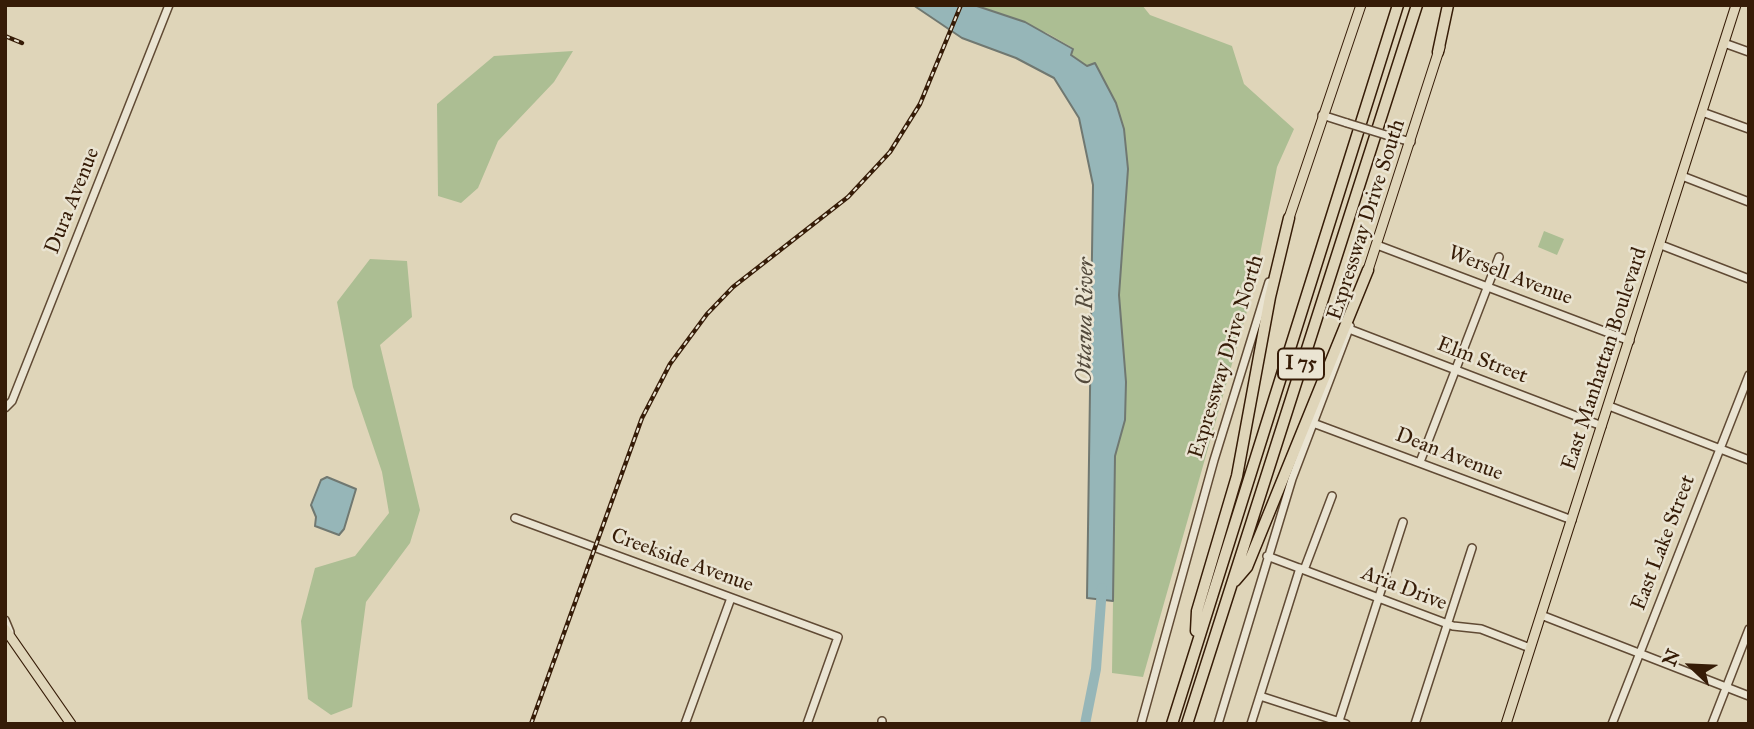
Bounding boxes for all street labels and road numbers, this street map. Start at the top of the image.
street label: Expressway Drive South [1323,117,1411,323]
street label: Dura Avenue [40,144,106,258]
street label: Wersell Avenue [1444,241,1576,311]
street label: East Manhattan Boulevard [1557,244,1653,474]
street label: Expressway Drive North [1184,252,1270,462]
street label: Elm Street [1433,332,1531,390]
road number: I 75 [1278,348,1324,380]
street label: Dean Avenue [1392,423,1506,487]
street label: East Lake Street [1627,472,1701,614]
street label: Creekside Avenue [607,524,757,598]
street label: Aria Drive [1358,561,1450,617]

